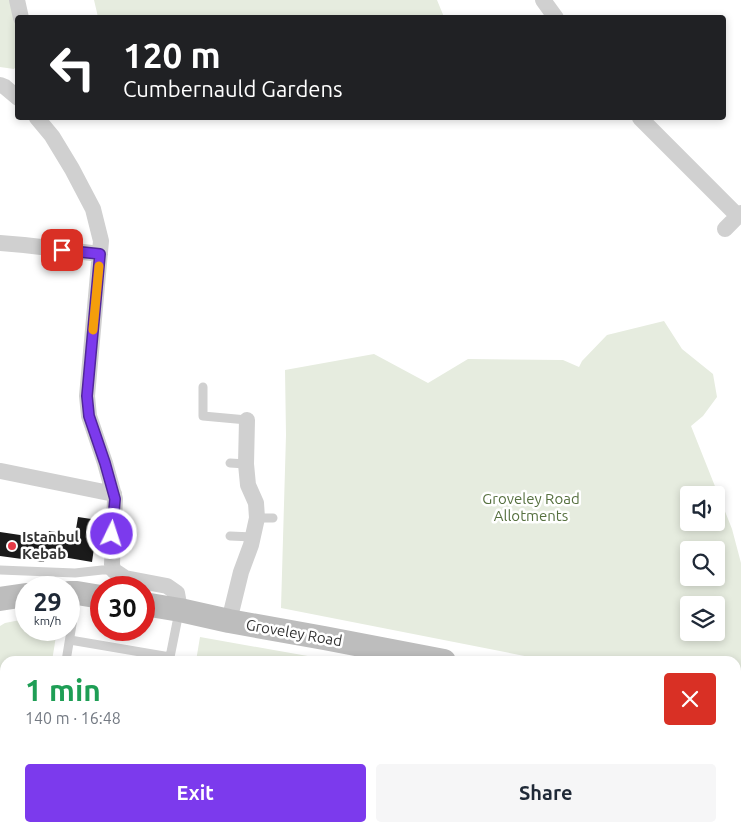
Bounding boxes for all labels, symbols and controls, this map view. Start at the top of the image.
icon: left [40,35,105,100]
text: 120 m [123,35,221,75]
text: Cumbernauld Gardens [123,76,343,101]
pin [41,229,83,271]
icon: arrive [48,236,76,264]
map controls [680,486,725,641]
button: sound [680,486,725,531]
park label: Groveley Road Allotments [482,490,580,524]
position arrow [85,507,137,559]
place label: Istanbul Kebab [22,528,80,562]
marker: Istanbul Kebab [6,540,18,552]
button: search [680,541,725,586]
speed limit sign: 30 [90,576,155,641]
text: 29 [33,588,62,616]
button: layers [680,596,725,641]
text: km/h [34,614,61,627]
street label: Groveley Road [245,616,344,649]
text: 1 min [25,673,101,707]
button: close [664,673,716,725]
text: 140 m · 16:48 [25,709,121,727]
button: Exit [25,764,366,822]
button: Share [376,764,716,822]

